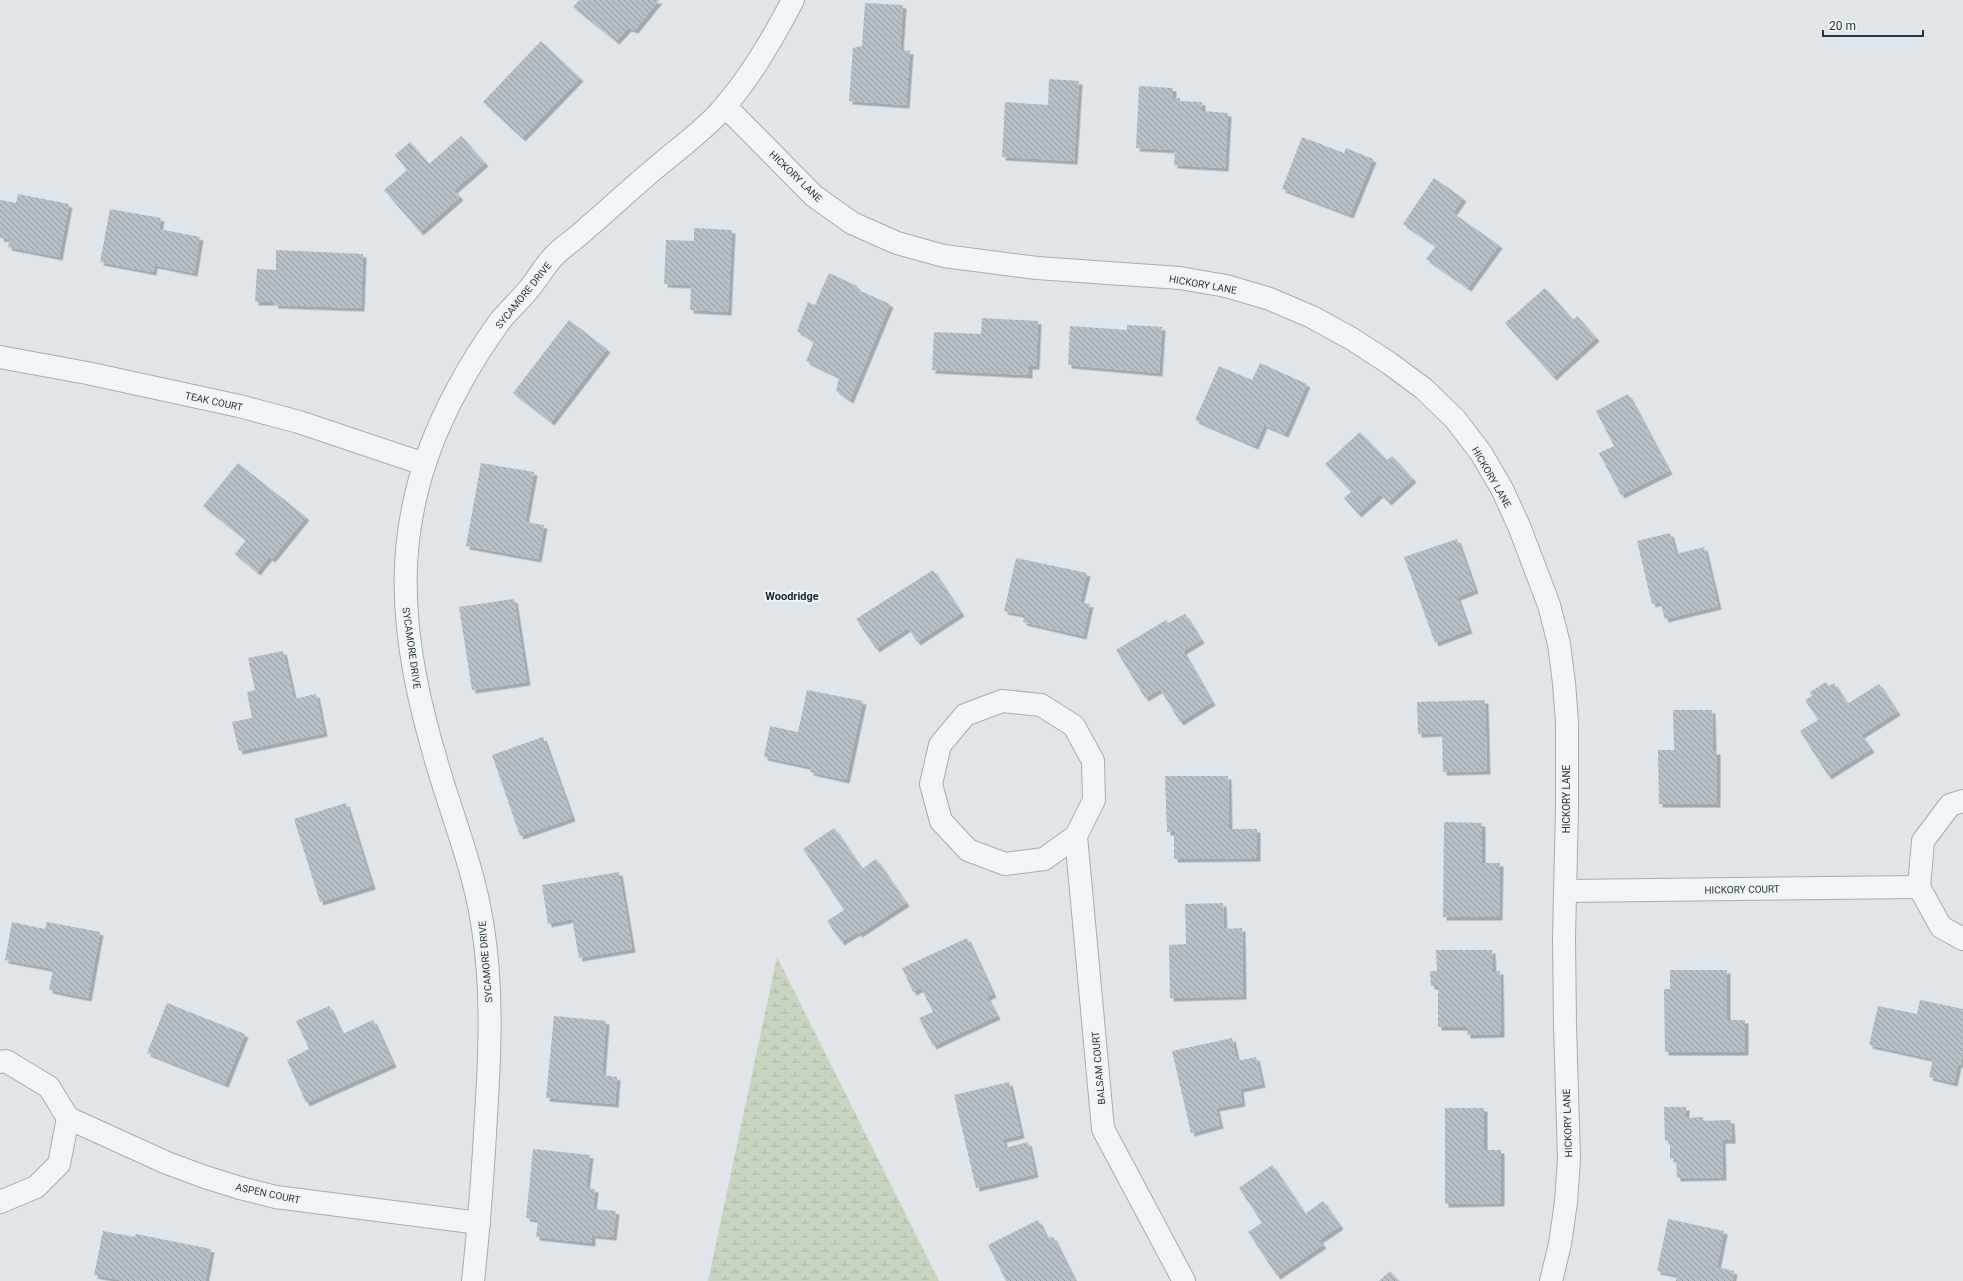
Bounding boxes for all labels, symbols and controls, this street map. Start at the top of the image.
scale bar [1823,12,1923,38]
text: 20 m [1829,19,1856,33]
street label: HICKORY LANE [767,149,824,204]
street label: SYCAMORE DRIVE [493,260,554,331]
street label: HICKORY LANE [1168,273,1238,296]
street label: TEAK COURT [184,390,244,413]
street label: HICKORY LANE [1470,445,1514,510]
district label: Woodridge [765,590,819,603]
street label: SYCAMORE DRIVE [400,607,423,690]
street label: HICKORY LANE [1561,764,1572,833]
street label: HICKORY COURT [1704,883,1780,896]
street label: SYCAMORE DRIVE [476,920,495,1003]
street label: BALSAM COURT [1090,1031,1107,1105]
street label: HICKORY LANE [1561,1088,1574,1157]
street label: ASPEN COURT [235,1181,301,1206]

